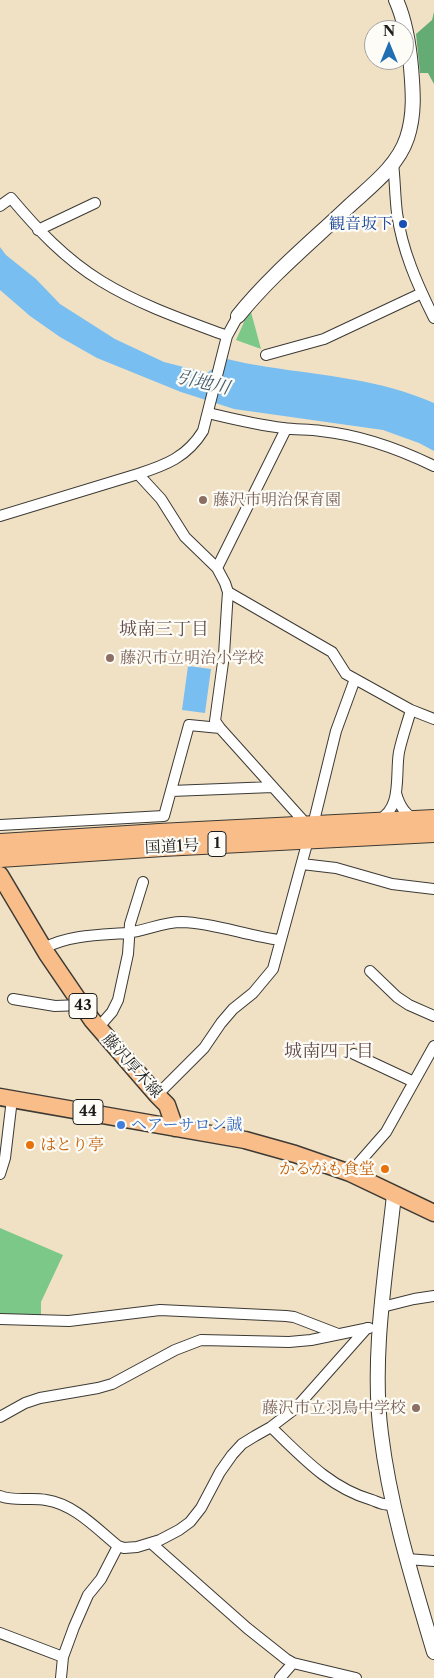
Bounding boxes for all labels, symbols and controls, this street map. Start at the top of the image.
north arrow [364,20,414,70]
text: N [383,22,395,40]
place label: 観音坂下 [329,214,393,234]
marker: 観音坂下 [397,218,409,230]
water label: 引地川 [174,366,232,400]
place label: 藤沢市明治保育園 [213,490,341,510]
marker: 藤沢市明治保育園 [197,494,209,506]
district label: 城南三丁目 [119,619,209,641]
place label: 藤沢市立明治小学校 [120,648,264,668]
marker: 藤沢市立明治小学校 [104,652,116,664]
road number: 1 [208,832,226,856]
street label: 国道1号 [144,836,200,858]
road number: 43 [69,994,97,1018]
street label: 藤沢厚木線 [98,1030,166,1102]
district label: 城南四丁目 [284,1041,374,1063]
road number: 44 [73,1100,103,1124]
place label: ヘアーサロン誠 [131,1115,243,1135]
marker: ヘアーサロン誠 [115,1119,127,1131]
place label: はとり亭 [40,1135,104,1155]
marker: はとり亭 [24,1139,36,1151]
place label: かるがも食堂 [279,1159,375,1179]
marker: かるがも食堂 [379,1163,391,1175]
place label: 藤沢市立羽鳥中学校 [262,1398,406,1418]
marker: 藤沢市立羽鳥中学校 [410,1402,422,1414]

